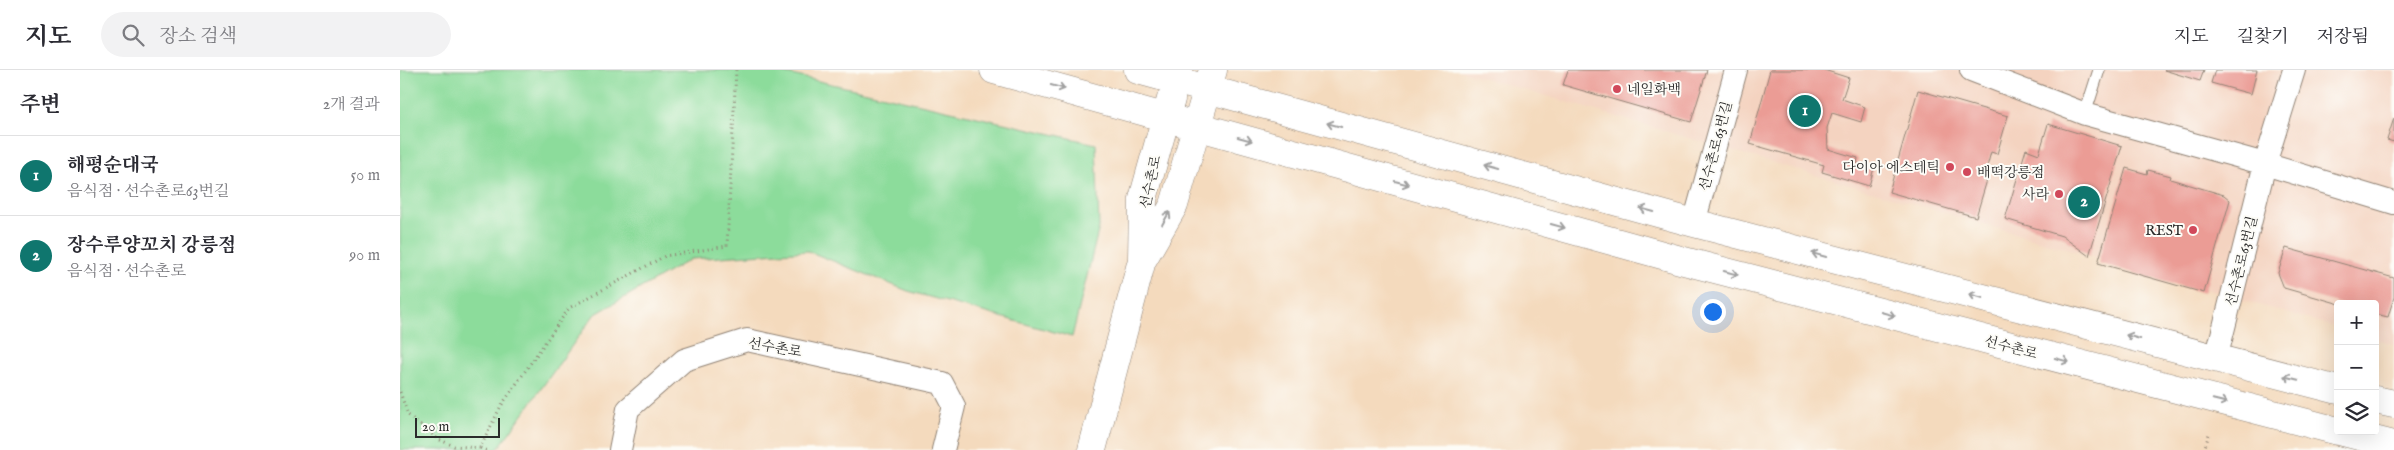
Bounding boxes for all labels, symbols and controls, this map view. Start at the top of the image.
search box [101,12,451,57]
icon: search [119,21,147,49]
text: 지도 [25,22,71,53]
text: 장소 검색 [159,25,237,49]
text: 지도 [2174,26,2209,49]
text: 길찾기 [2237,26,2289,49]
text: 저장됨 [2317,26,2369,49]
place label: 네일화백 [1627,81,1681,99]
one-way arrow [1049,83,1065,93]
marker: 네일화백 [1611,83,1623,95]
text: 주변 [20,92,61,119]
pin: 1 [1789,92,1821,130]
text: 2개 결과 [323,95,380,115]
street label: 선수촌로63번길 [1695,99,1737,193]
one-way arrow [1326,119,1342,129]
one-way arrow [1236,135,1252,145]
street label: 선수촌로 [1137,153,1166,211]
text: 해평순대국 [67,154,159,178]
place label: 다이아 에스테틱 [1842,159,1940,177]
marker: 다이아 에스테틱 [1944,161,1956,173]
one-way arrow [1483,162,1499,172]
place label: 배떡강릉점 [1977,164,2045,182]
text: 1 [33,166,39,186]
text: 50 m [351,166,380,186]
marker: 배떡강릉점 [1961,166,1973,178]
one-way arrow [1393,178,1409,188]
text: 음식점 · 선수촌로63번길 [67,182,229,202]
pin: 2 [2068,183,2100,221]
place label: 사라 [2022,186,2049,204]
marker: 사라 [2053,188,2065,200]
one-way arrow [1640,205,1656,214]
one-way arrow [1162,211,1172,225]
street label: 선수촌로63번길 [2222,214,2262,308]
one-way arrow [1550,222,1566,231]
place label: REST [2145,222,2184,240]
marker: REST [2187,224,2199,236]
text: 장수루양꼬치 강릉점 [67,234,236,258]
text: 2 [32,246,40,266]
text: 90 m [349,246,380,266]
one-way arrow [1811,250,1827,259]
text: 음식점 · 선수촌로 [67,262,186,282]
one-way arrow [1723,269,1739,278]
one-way arrow [1968,291,1984,300]
your location [1700,299,1726,325]
map controls [2334,300,2379,435]
button: + [2334,300,2379,345]
one-way arrow [1880,310,1896,320]
street label: 선수촌로 [1982,332,2040,364]
one-way arrow [2126,332,2142,341]
street label: 선수촌로 [747,334,803,362]
button: − [2334,345,2379,390]
one-way arrow [2054,356,2070,365]
one-way arrow [2283,373,2299,382]
button: layers [2334,390,2379,435]
one-way arrow [2211,397,2227,406]
scale bar [415,415,500,438]
text: 20 m [422,418,449,436]

